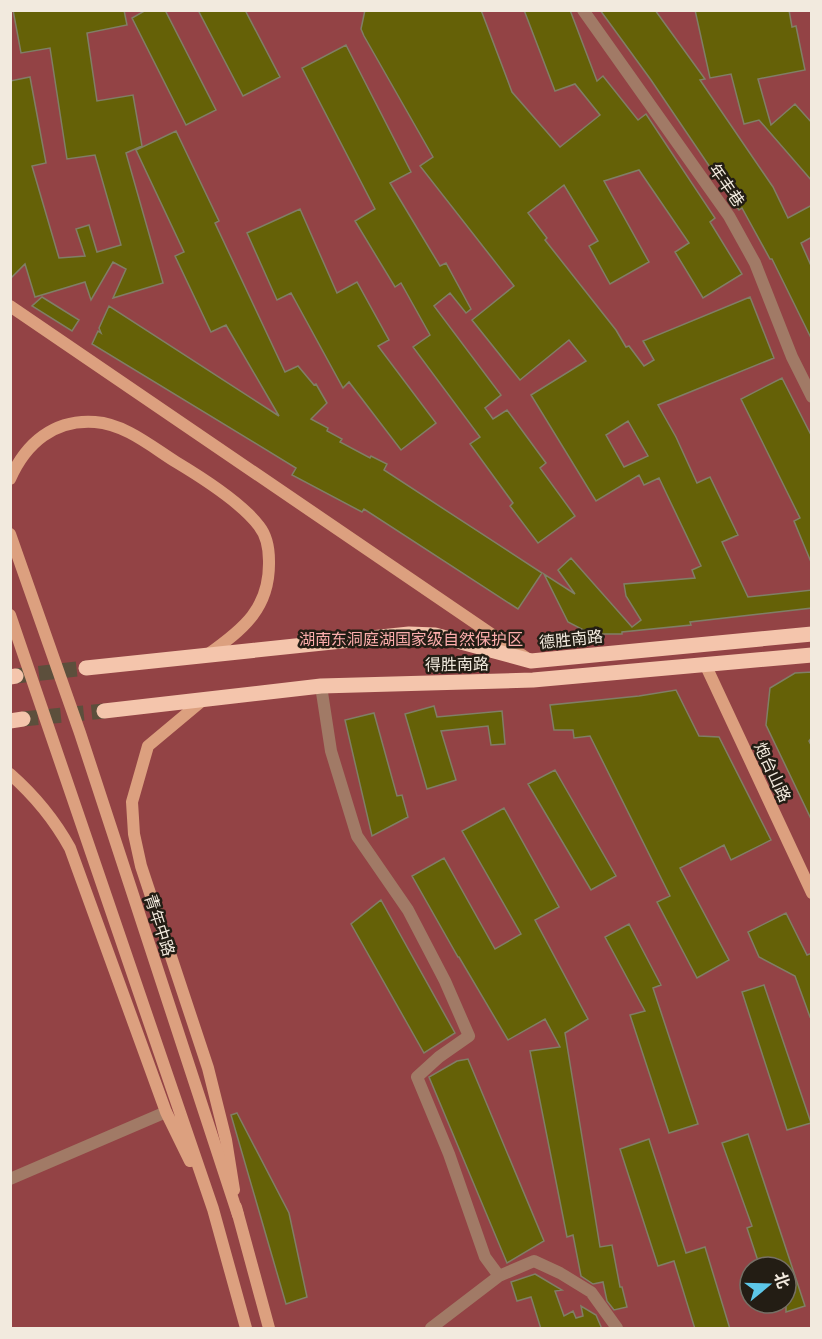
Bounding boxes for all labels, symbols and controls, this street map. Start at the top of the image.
street label: 年丰巷 [705,160,749,210]
street label: 德胜南路 [538,626,604,652]
park label: 湖南东洞庭湖国家级自然保护区 [299,629,523,649]
street label: 得胜南路 [425,653,489,675]
street label: 炮台山路 [750,739,796,805]
street label: 青年中路 [141,891,179,959]
north arrow [738,1255,798,1315]
text: 北 [770,1269,794,1291]

